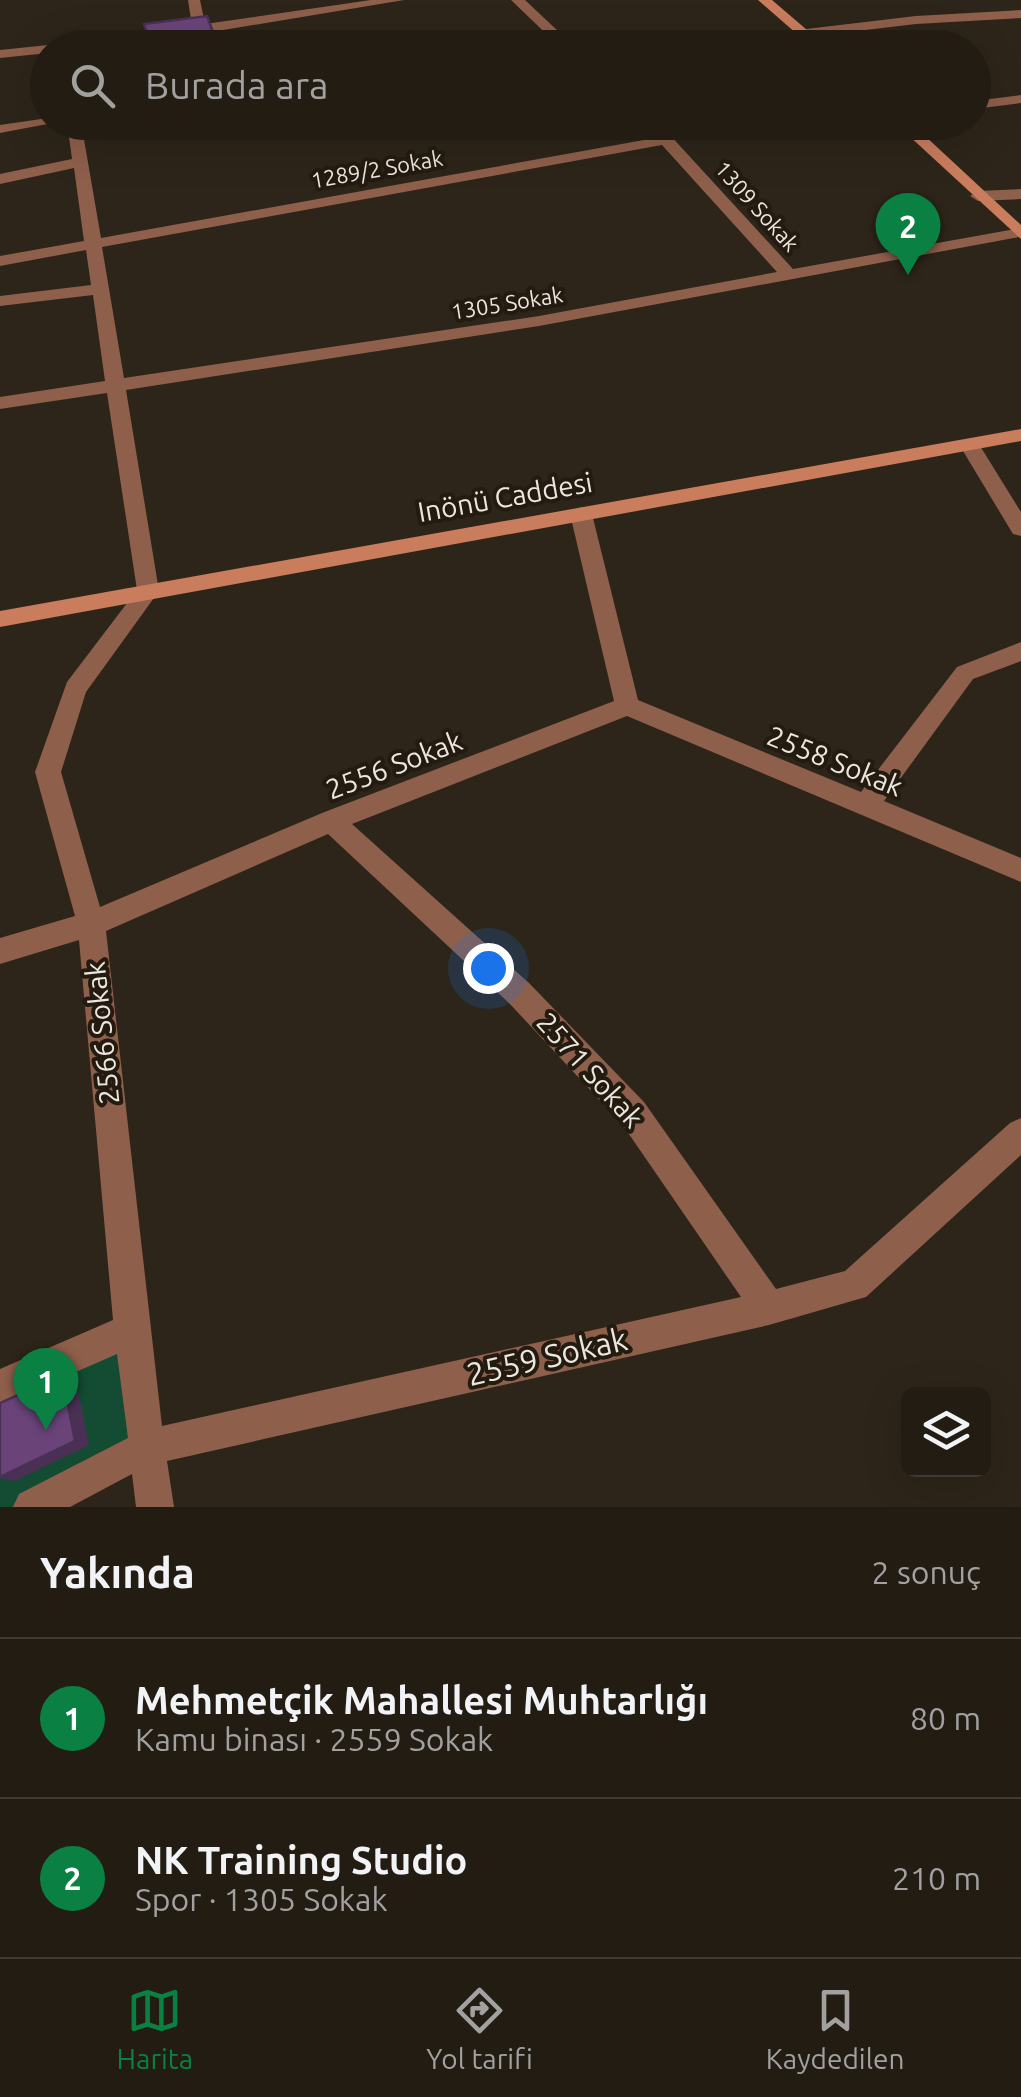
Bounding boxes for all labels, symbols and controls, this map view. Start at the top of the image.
search box [30,30,991,140]
icon: search [65,58,120,113]
text: Burada ara [145,64,329,106]
street label: 1289/2 Sokak [309,145,445,192]
street label: 1309 Sokak [710,155,804,256]
pin: 2 [876,192,940,275]
street label: 1305 Sokak [449,281,564,324]
street label: Inönü Caddesi [415,466,595,527]
street label: 2558 Sokak [763,719,907,802]
street label: 2556 Sokak [321,724,466,805]
your location [463,943,514,994]
street label: 2566 Sokak [79,960,124,1106]
street label: 2571 Sokak [531,1006,650,1133]
street label: 2559 Sokak [463,1320,631,1392]
pin: 1 [13,1348,78,1430]
map controls [901,1387,991,1477]
button: layers [901,1387,991,1477]
text: Yakında [40,1549,195,1596]
text: 2 sonuç [872,1554,981,1590]
text: Mehmetçik Mahallesi Muhtarlığı [135,1679,708,1721]
text: 1 [63,1700,82,1736]
text: 80 m [910,1700,981,1736]
text: Kamu binası · 2559 Sokak [135,1721,493,1757]
text: NK Training Studio [135,1839,467,1881]
text: 2 [63,1860,82,1896]
text: 210 m [892,1860,981,1896]
text: Spor · 1305 Sokak [135,1881,388,1917]
tab: Harita [117,1983,193,2074]
tab: Yol tarifi [426,1983,533,2074]
tab: Kaydedilen [766,1983,904,2074]

